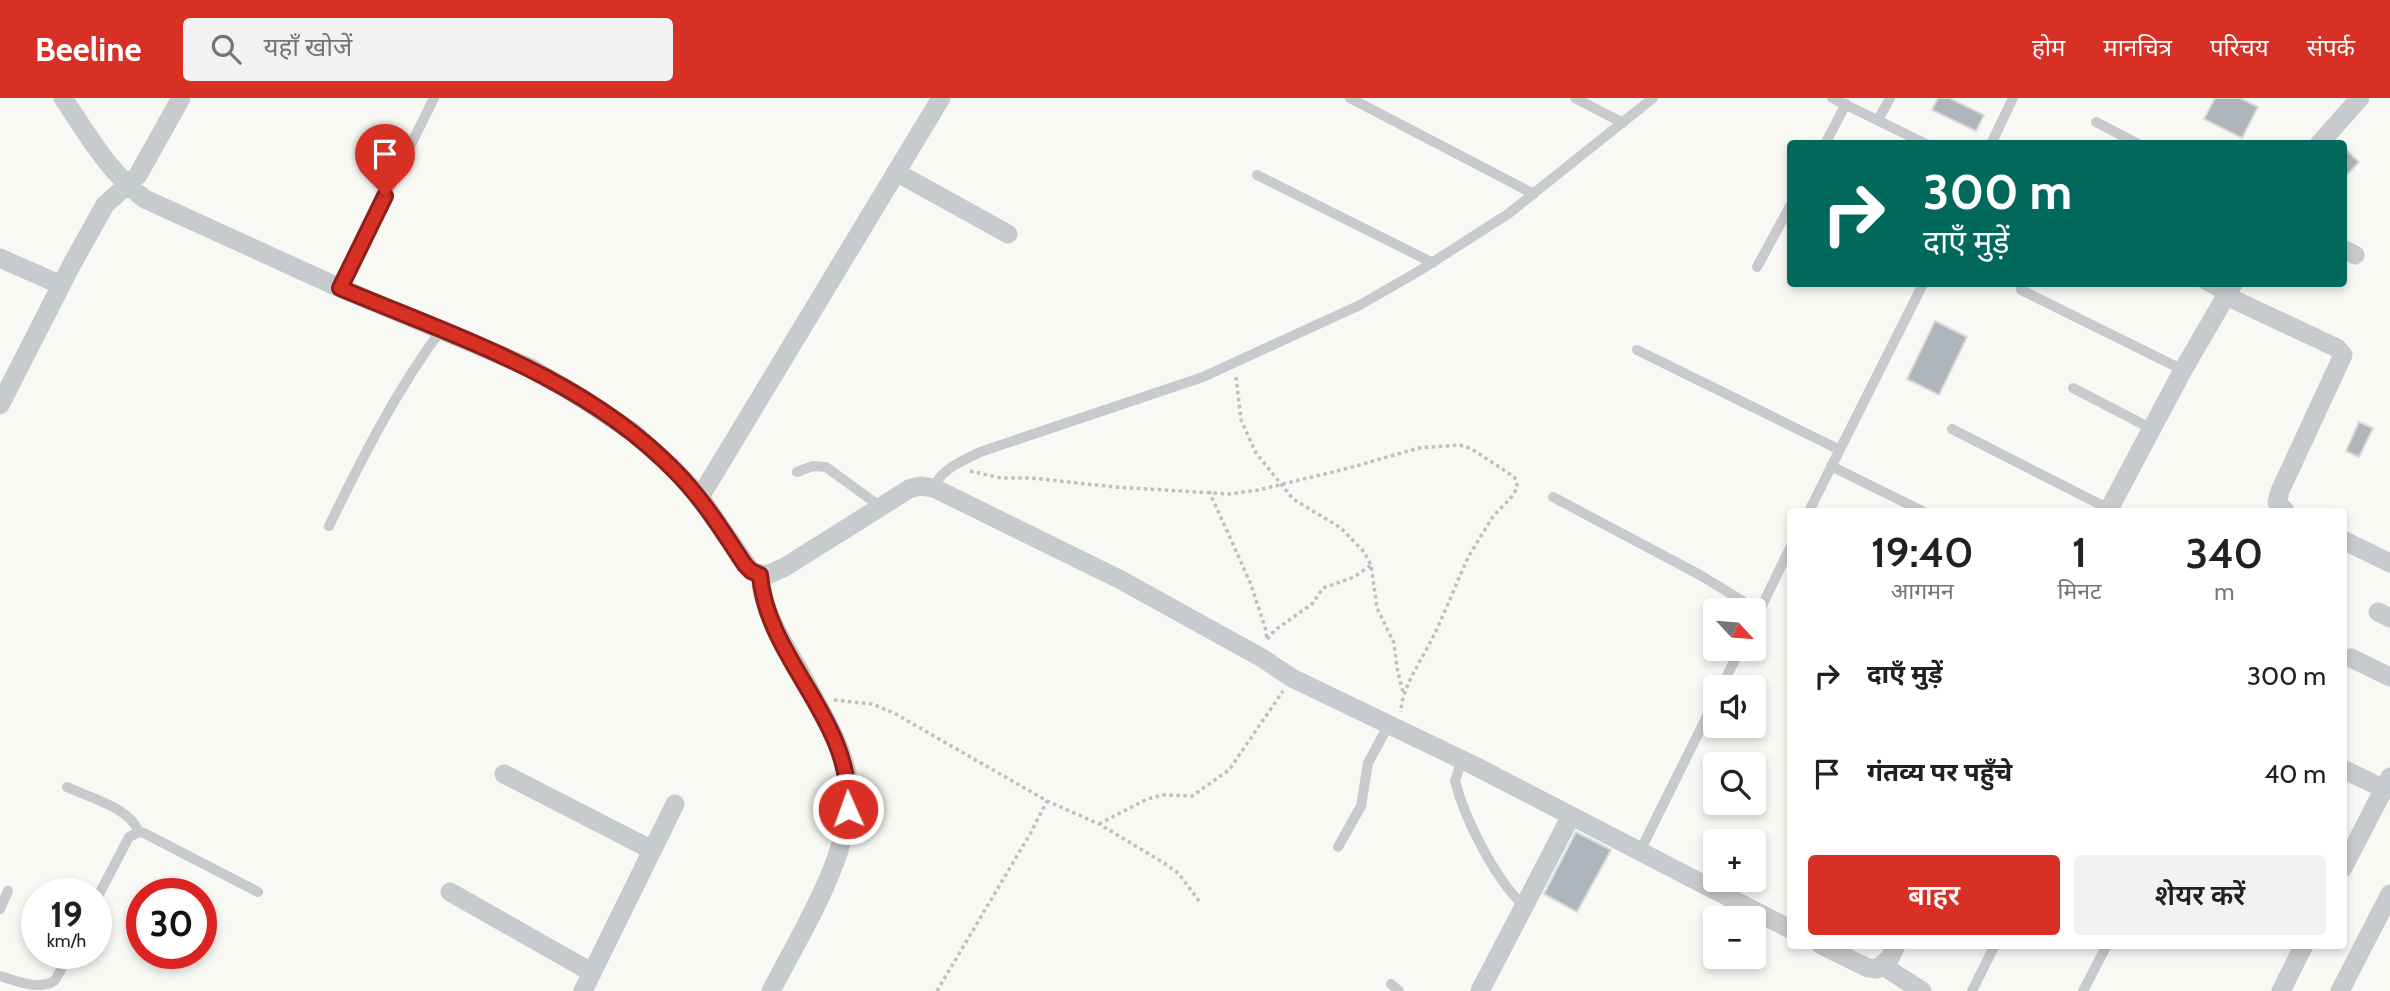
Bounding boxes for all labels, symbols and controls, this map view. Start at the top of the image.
search box [183,18,673,81]
text: Beeline [35,29,141,69]
icon: search [207,30,245,68]
text: यहाँ खोजें [263,31,352,63]
text: होम [2032,33,2065,62]
text: मानचित्र [2103,33,2172,62]
text: परिचय [2210,33,2269,62]
text: संपर्क [2307,33,2355,62]
pin [355,124,415,196]
icon: arrive [366,135,404,173]
text: 300 m [1923,162,2072,221]
icon: right [1808,168,1899,259]
text: दाएँ मुड़ें [1923,222,2009,261]
text: 19:40 [1871,526,1974,578]
text: 1 [2072,526,2087,578]
text: 340 [2185,527,2263,579]
text: आगमन [1891,577,1954,605]
text: मिनट [2057,577,2102,605]
text: m [2214,578,2234,606]
north arrow [1703,598,1766,662]
map controls [1703,598,1766,969]
icon: right [1808,657,1846,695]
text: दाएँ मुड़ें [1867,658,1943,690]
text: 300 m [2247,660,2326,692]
button: sound [1703,675,1766,738]
button: search [1703,752,1766,815]
icon: arrive [1808,755,1846,793]
text: गंतव्य पर पहुँचे [1867,756,2012,788]
text: 40 m [2264,758,2326,790]
position arrow [811,772,885,846]
button: + [1703,829,1766,892]
button: बाहर [1808,855,2060,935]
button: शेयर करें [2074,855,2326,935]
speed limit sign: 30 [126,878,217,969]
text: 19 [50,893,83,936]
button: − [1703,906,1766,969]
text: km/h [47,930,86,952]

